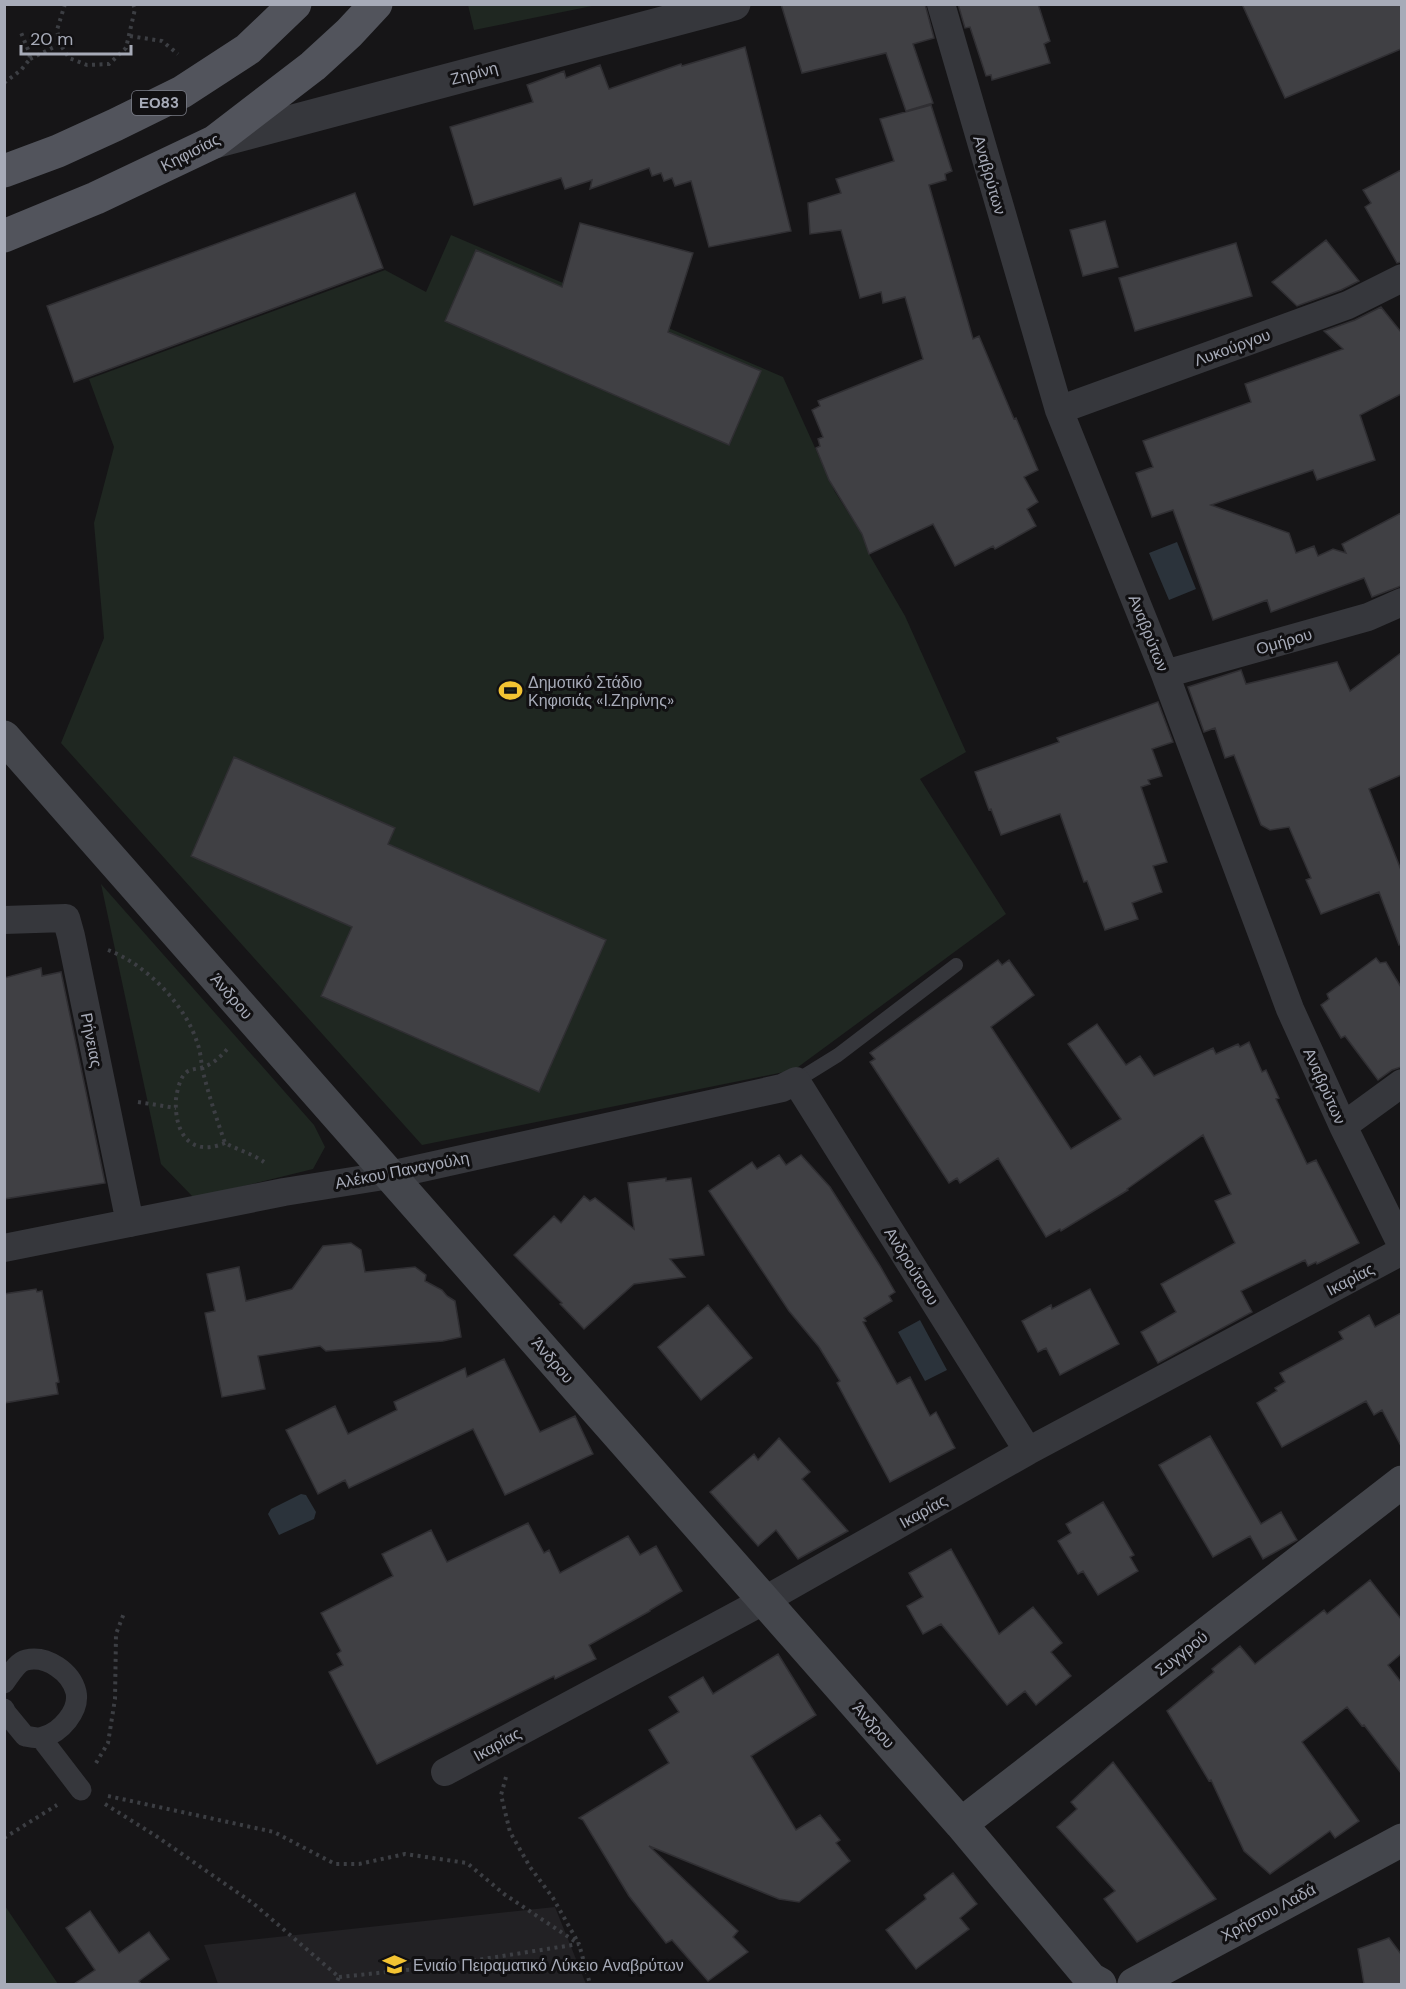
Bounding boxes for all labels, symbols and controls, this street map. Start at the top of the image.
scale bar [21,18,130,56]
text: 20 m [30,27,73,51]
street label: Ζηρίνη [448,57,500,90]
road number: ΕΟ83 [132,91,186,115]
street label: Κηφισίας [157,128,224,176]
street label: Αναβρύτων [968,133,1011,217]
street label: Λυκούργου [1191,324,1273,371]
street label: Αναβρύτων [1124,592,1173,675]
street label: Ομήρου [1254,623,1315,659]
place label: Δημοτικό Στάδιο Κηφισιάς «Ι.Ζηρίνης» [528,672,674,711]
sports icon: Δημοτικό Στάδιο Κηφισιάς «Ι.Ζηρίνης» [497,678,523,704]
street label: Άνδρου [206,969,257,1024]
street label: Ρήνειας [76,1011,107,1069]
street label: Αναβρύτων [1298,1045,1351,1128]
street label: Αλέκου Παναγούλη [333,1147,471,1194]
street label: Ανδρούτσου [879,1224,944,1309]
street label: Ικαρίας [1323,1258,1378,1301]
street label: Άνδρου [527,1333,578,1388]
street label: Ικαρίας [896,1490,951,1533]
street label: Συγγρού [1151,1626,1212,1681]
street label: Άνδρου [848,1698,899,1753]
street label: Ικαρίας [470,1723,525,1766]
street label: Χρήστου Λαδά [1217,1879,1319,1946]
school or university icon: Ενιαίο Πειραματικό Λύκειο Αναβρύτων [382,1952,408,1978]
place label: Ενιαίο Πειραματικό Λύκειο Αναβρύτων [413,1955,684,1976]

